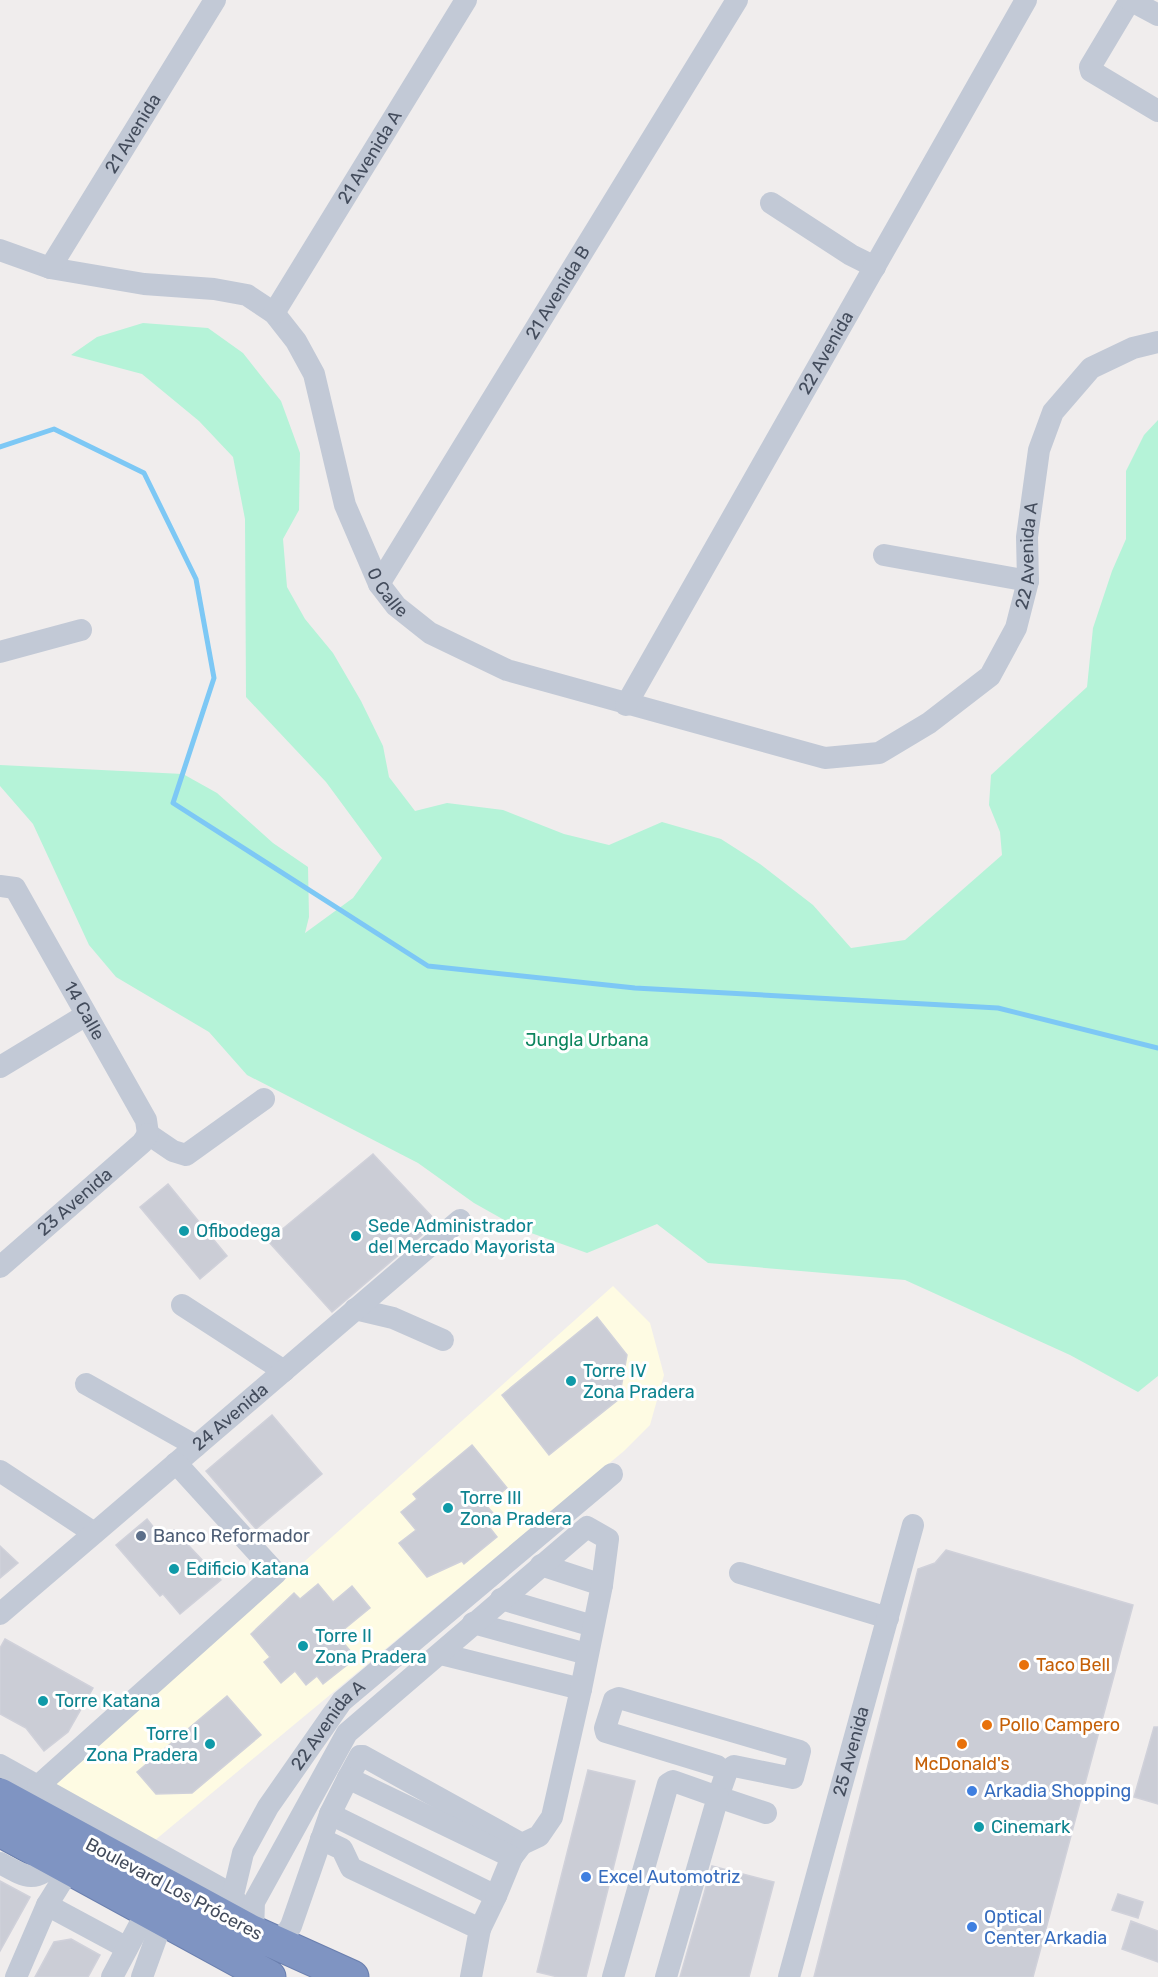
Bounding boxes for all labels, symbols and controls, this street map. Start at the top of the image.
street label: 21 Avenida [100,90,166,177]
street label: 21 Avenida A [333,106,407,208]
street label: 21 Avenida B [521,242,595,343]
street label: 22 Avenida [794,307,858,398]
street label: 22 Avenida A [1010,500,1043,612]
street label: 0 Calle [362,564,412,622]
street label: 14 Calle [59,977,110,1044]
park label: Jungla Urbana [525,1029,649,1051]
street label: 23 Avenida [32,1163,117,1241]
place label: Sede Administrador del Mercado Mayorista [368,1215,555,1258]
place label: Ofibodega [196,1220,281,1242]
marker: Ofibodega [177,1224,191,1238]
marker: Sede Administrador del Mercado Mayorista [349,1229,363,1243]
place label: Torre IV Zona Pradera [583,1360,695,1403]
marker: Torre IV Zona Pradera [564,1374,578,1388]
street label: 24 Avenida [188,1378,272,1455]
place label: Torre III Zona Pradera [460,1487,572,1530]
marker: Torre III Zona Pradera [441,1501,455,1515]
place label: Banco Reformador [153,1525,310,1547]
marker: Banco Reformador [134,1529,148,1543]
place label: Edificio Katana [186,1558,309,1580]
marker: Edificio Katana [167,1562,181,1576]
place label: Torre II Zona Pradera [315,1625,427,1668]
marker: Torre II Zona Pradera [296,1639,310,1653]
place label: Taco Bell [1036,1654,1110,1676]
marker: Taco Bell [1017,1658,1031,1672]
street label: 22 Avenida A [286,1676,369,1774]
place label: Torre Katana [55,1690,160,1712]
marker: Torre Katana [36,1694,50,1708]
street label: 25 Avenida [828,1704,874,1799]
place label: Pollo Campero [999,1714,1120,1736]
marker: Pollo Campero [980,1718,994,1732]
place label: Torre I Zona Pradera [86,1723,198,1766]
marker: Torre I Zona Pradera [203,1737,217,1751]
marker: McDonald's [955,1737,969,1751]
place label: McDonald's [914,1753,1010,1775]
place label: Arkadia Shopping [984,1780,1131,1802]
marker: Arkadia Shopping [965,1784,979,1798]
place label: Cinemark [991,1816,1071,1838]
marker: Cinemark [972,1820,986,1834]
street label: Boulevard Los Próceres [82,1833,266,1945]
place label: Excel Automotriz [598,1866,740,1888]
marker: Excel Automotriz [579,1870,593,1884]
place label: Optical Center Arkadia [984,1906,1107,1949]
marker: Optical Center Arkadia [965,1920,979,1934]

